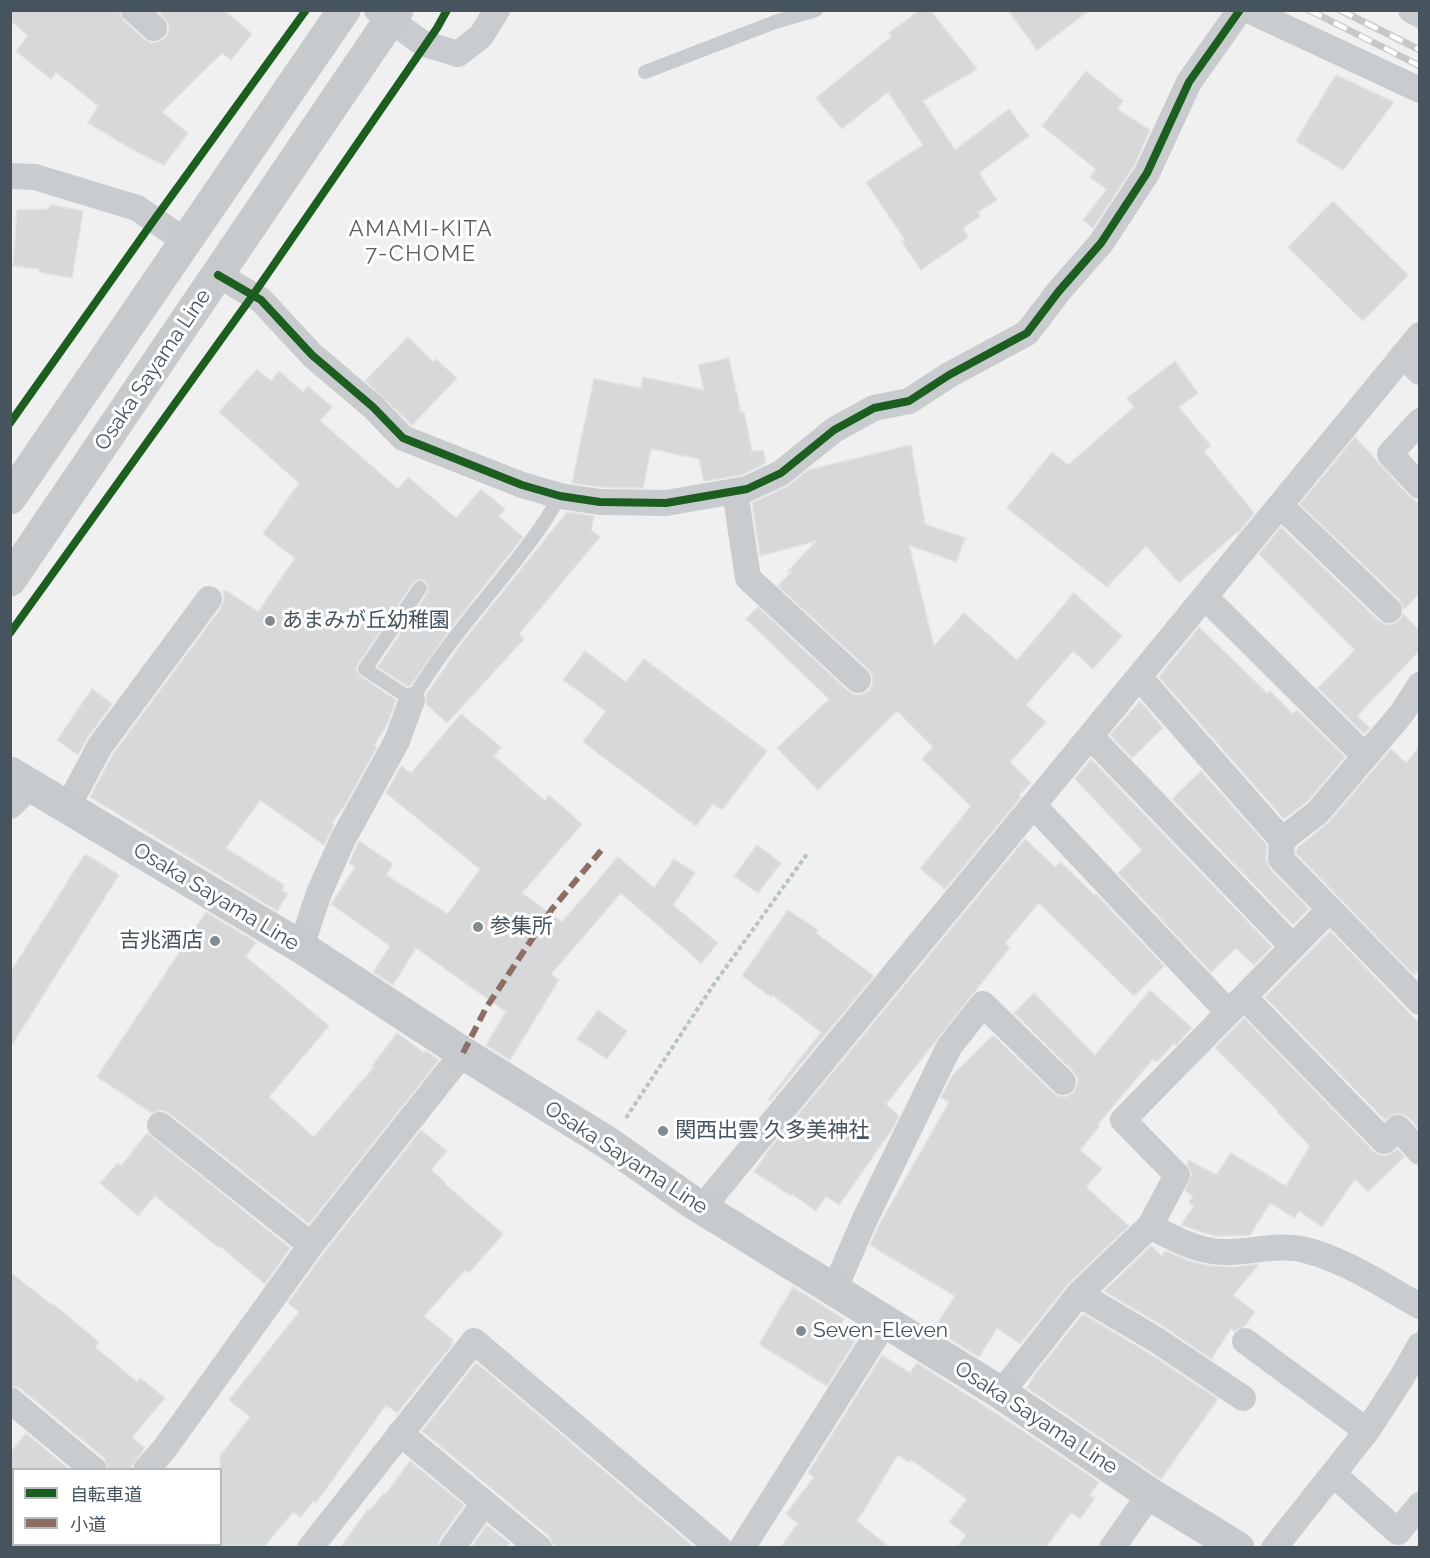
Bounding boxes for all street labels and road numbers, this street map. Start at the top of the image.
street label: Osaka Sayama Line [90,285,216,455]
street label: Osaka Sayama Line [128,837,304,957]
street label: Osaka Sayama Line [540,1096,712,1220]
street label: Osaka Sayama Line [950,1356,1122,1480]

